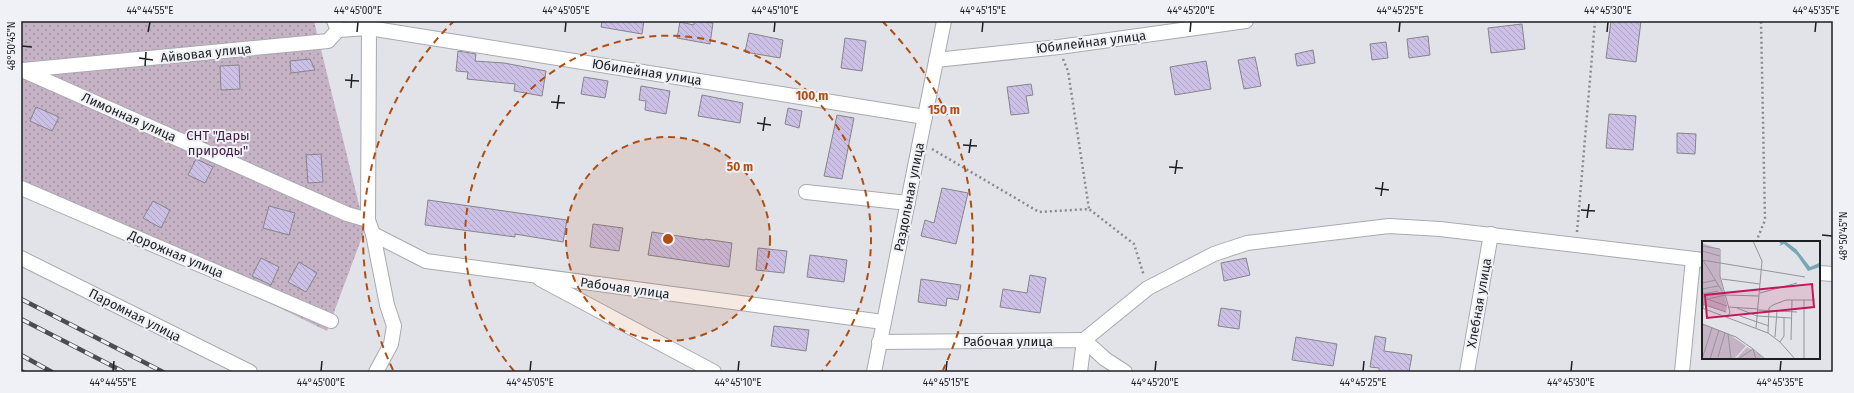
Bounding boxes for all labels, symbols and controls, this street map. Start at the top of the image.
text: 44°44'55"E [126,5,174,17]
text: 44°45'00"E [334,5,382,17]
text: 44°45'05"E [542,5,590,17]
text: 44°45'10"E [751,5,799,17]
text: 44°45'15"E [960,5,1006,17]
text: 44°45'20"E [1167,5,1215,17]
text: 44°45'25"E [1377,5,1424,17]
text: 44°45'30"E [1584,5,1632,17]
text: 44°45'35"E [1792,5,1840,17]
text: 48°50'45"N [6,21,18,71]
street label: Юбилейная улица [1035,28,1147,56]
street label: Айвовая улица [160,41,252,65]
street label: Юбилейная улица [591,56,703,88]
street label: Лимонная улица [79,89,179,145]
text: 100 m [796,89,828,103]
text: 150 m [928,103,960,117]
park label: СНТ "Дары природы" [186,128,250,158]
street label: Раздольная улица [891,141,927,253]
text: 50 m [727,160,753,174]
text: 48°50'45"N [1838,211,1850,261]
street label: Дорожная улица [125,227,226,281]
centre of rings [661,232,675,246]
inset map [1702,241,1820,359]
street label: Хлебная улица [1464,257,1494,349]
street label: Рабочая улица [579,274,671,302]
street label: Паромная улица [86,285,184,345]
street label: Рабочая улица [963,334,1053,349]
text: 44°44'55"E [89,377,137,389]
text: 44°45'00"E [297,377,345,389]
text: 44°45'05"E [506,377,554,389]
text: 44°45'10"E [714,377,762,389]
text: 44°45'15"E [923,377,969,389]
text: 44°45'20"E [1131,377,1179,389]
text: 44°45'25"E [1340,377,1387,389]
text: 44°45'30"E [1547,377,1595,389]
text: 44°45'35"E [1756,377,1804,389]

